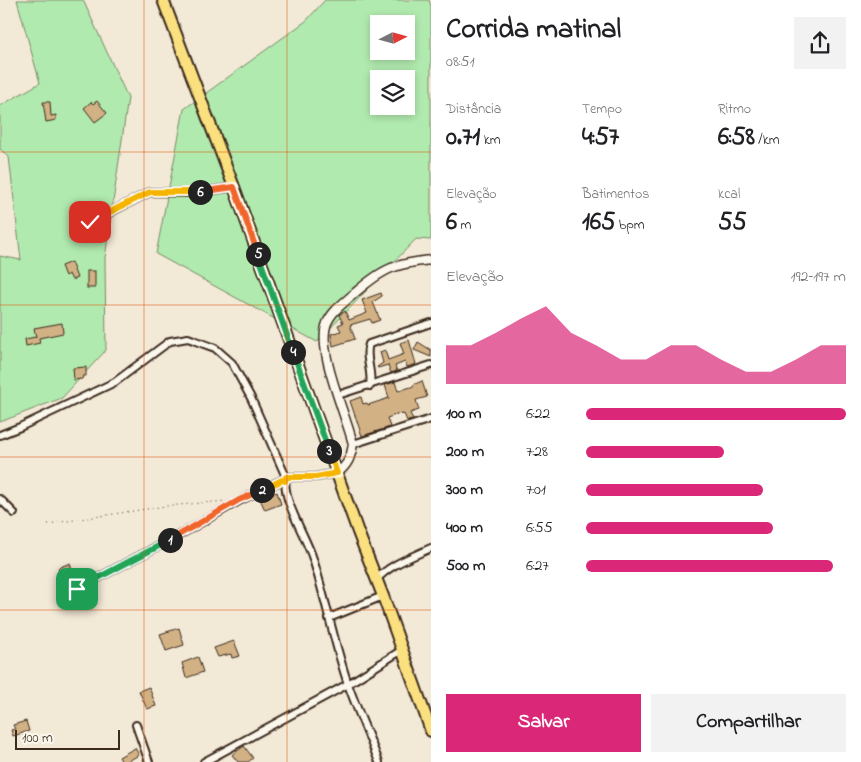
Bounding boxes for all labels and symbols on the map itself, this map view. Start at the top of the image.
north arrow [370,15,415,60]
pin: 6 [188,180,212,204]
pin [69,201,111,243]
pin: 5 [246,242,270,266]
pin: 4 [280,340,306,364]
pin: 3 [316,438,342,464]
pin: 2 [250,478,274,502]
pin: 1 [158,528,182,552]
pin [56,568,98,610]
scale bar [15,727,120,750]

